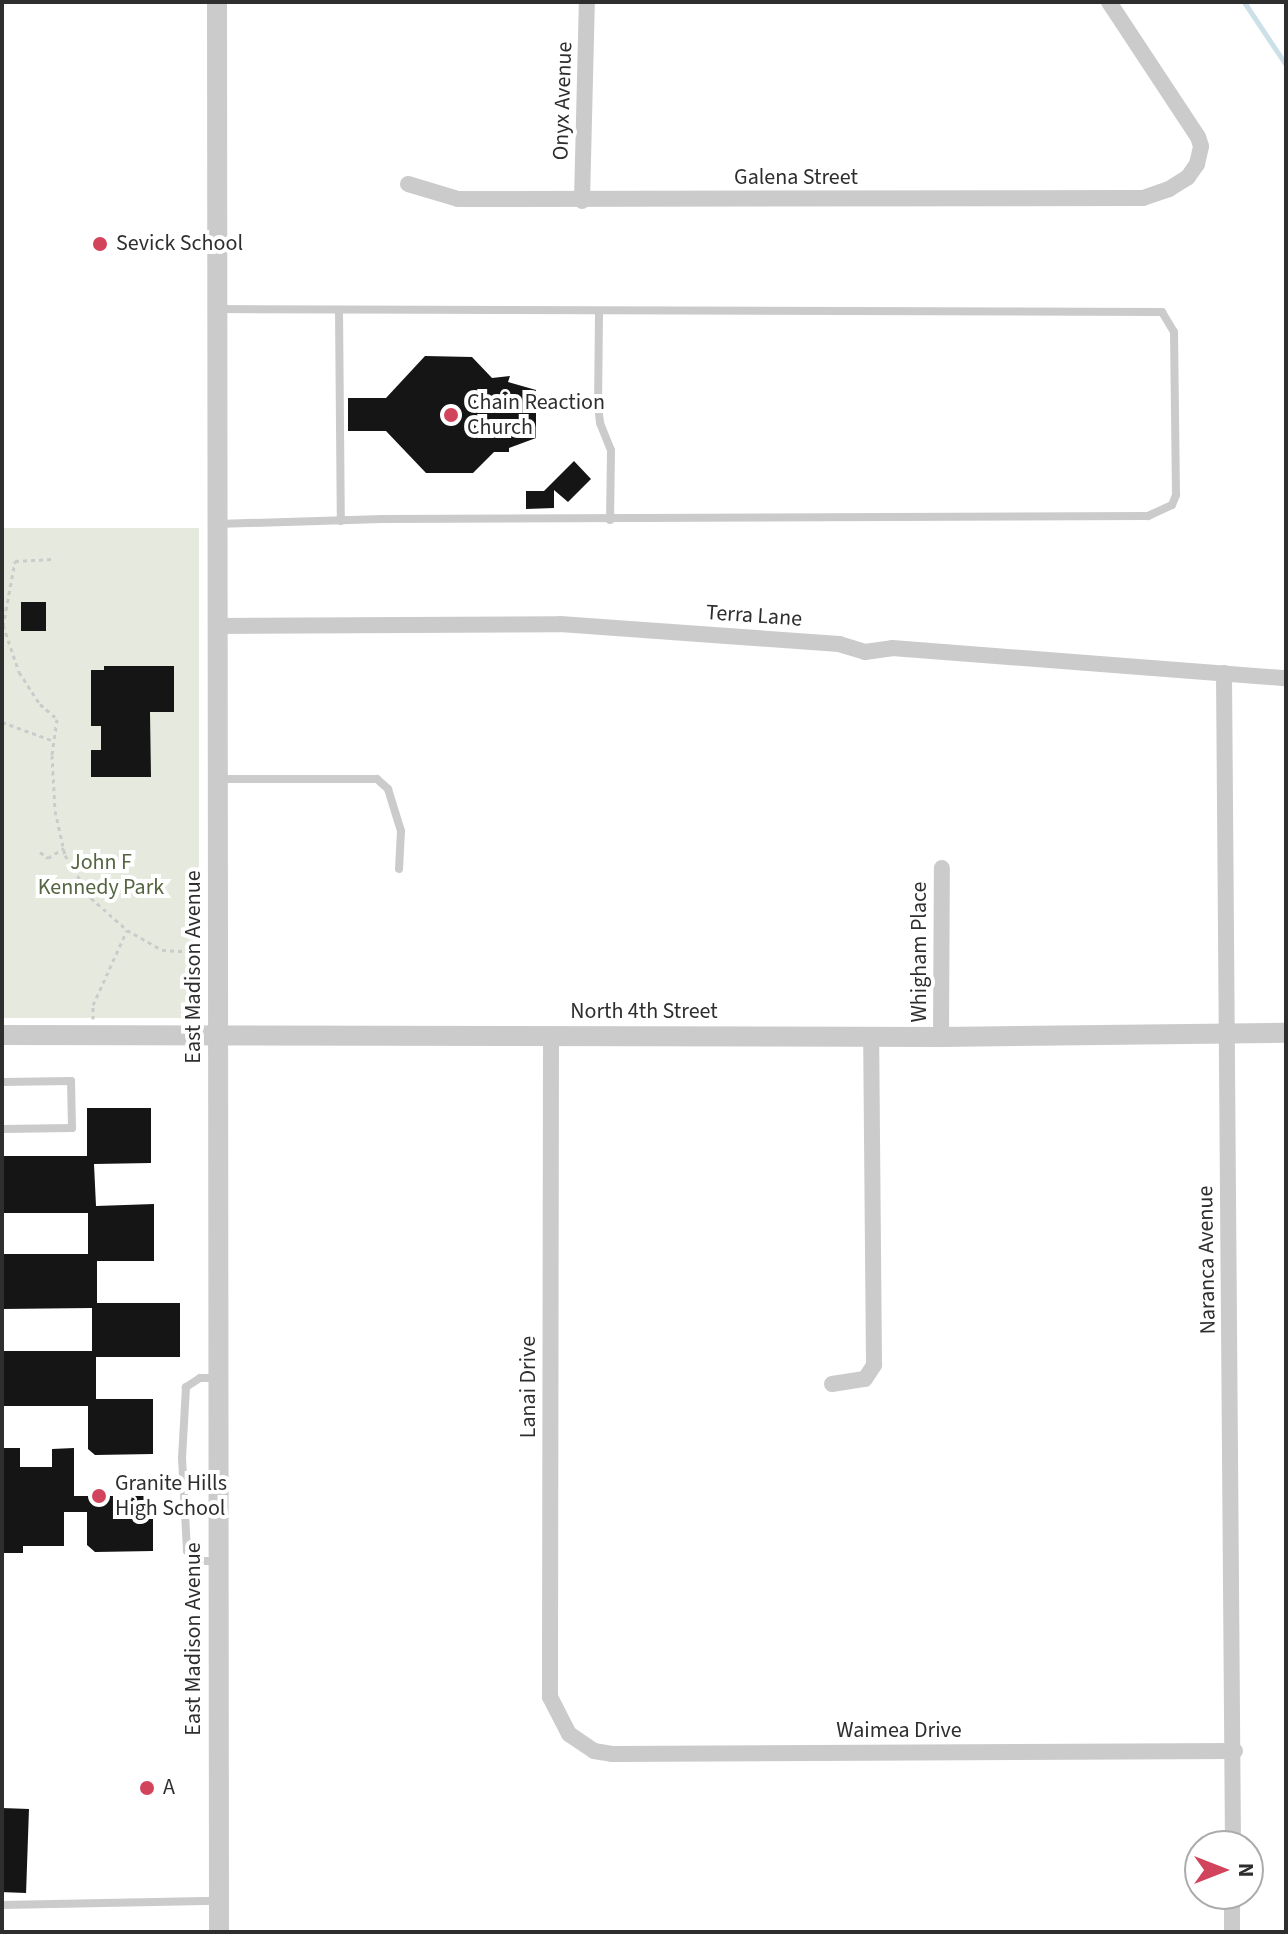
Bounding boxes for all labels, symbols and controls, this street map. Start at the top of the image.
street label: Onyx Avenue [548,41,578,161]
street label: Galena Street [734,165,858,191]
place label: Sevick School [116,231,243,257]
marker: Sevick School [91,235,109,253]
place label: Chain Reaction Church [467,389,605,440]
marker: Chain Reaction Church [442,406,460,424]
street label: Terra Lane [705,599,803,633]
park label: John F Kennedy Park [38,849,164,900]
street label: East Madison Avenue [181,870,207,1064]
street label: Whigham Place [907,881,933,1023]
street label: North 4th Street [570,999,718,1025]
street label: Naranca Avenue [1193,1185,1221,1335]
street label: Lanai Drive [516,1336,542,1438]
place label: Granite Hills High School [115,1470,227,1522]
marker: Granite Hills High School [90,1487,108,1505]
street label: East Madison Avenue [181,1542,207,1736]
street label: Waimea Drive [836,1718,962,1744]
place label: A [163,1775,175,1801]
marker: A [138,1779,156,1797]
north arrow [1184,1830,1264,1910]
text: N [1230,1863,1262,1877]

